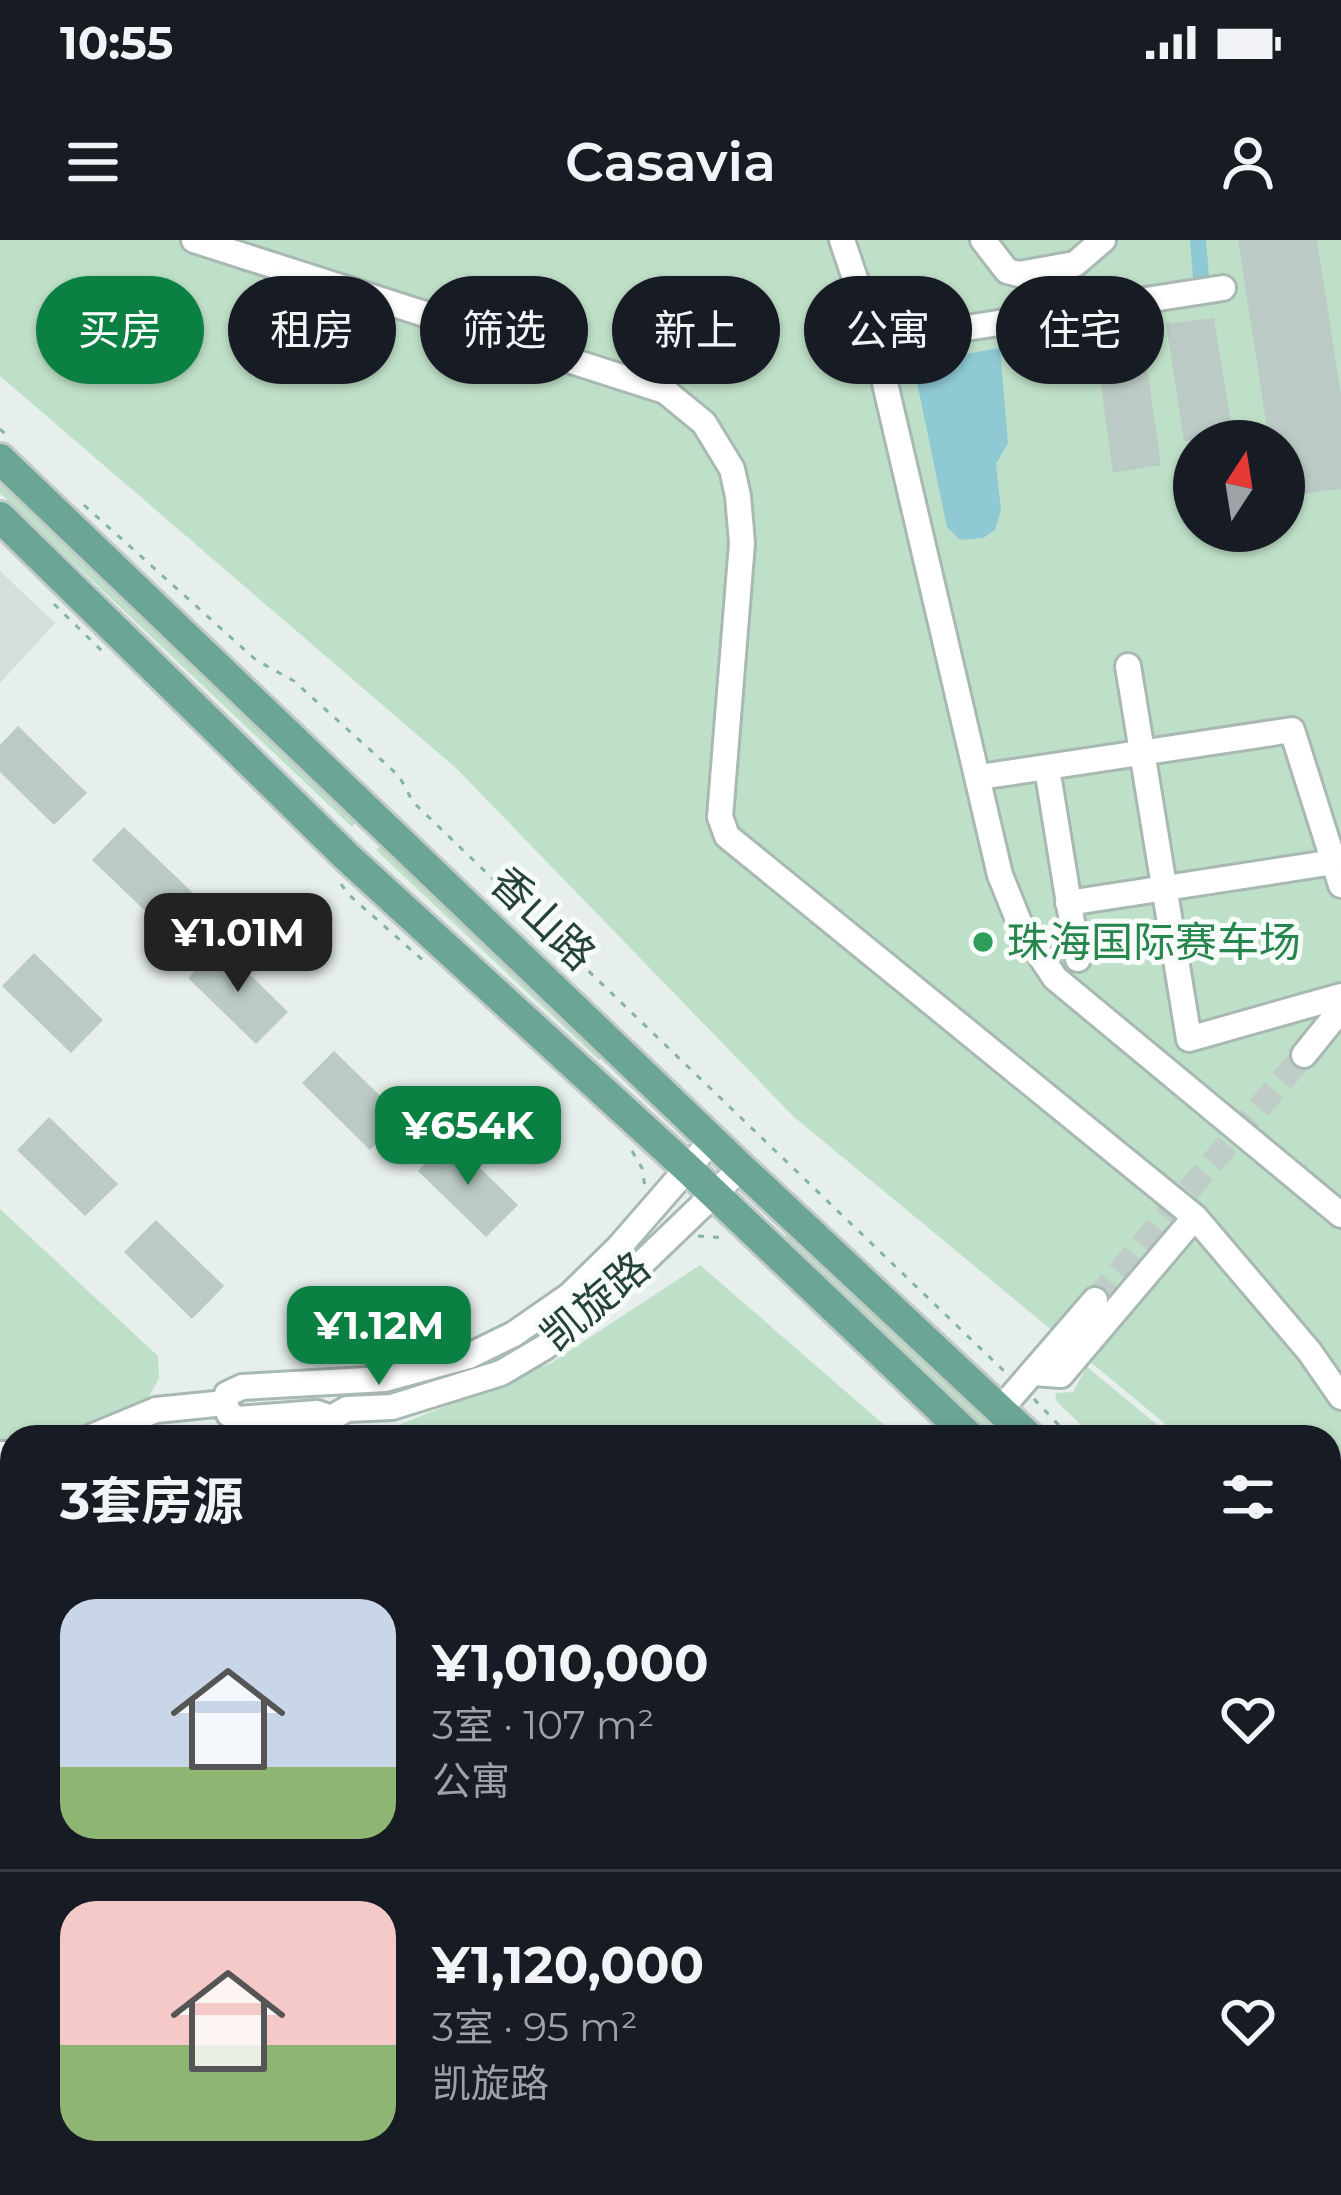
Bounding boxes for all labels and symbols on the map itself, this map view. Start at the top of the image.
north arrow [1173,420,1305,552]
street label: 香山路 [480,856,606,980]
pin: ¥1.01M [140,893,336,995]
place label: 珠海国际赛车场 [1007,916,1301,968]
marker: 珠海国际赛车场 [970,929,996,955]
pin: ¥654K [384,1086,552,1188]
street label: 凯旋路 [530,1241,660,1361]
pin: ¥1.12M [281,1286,477,1388]

